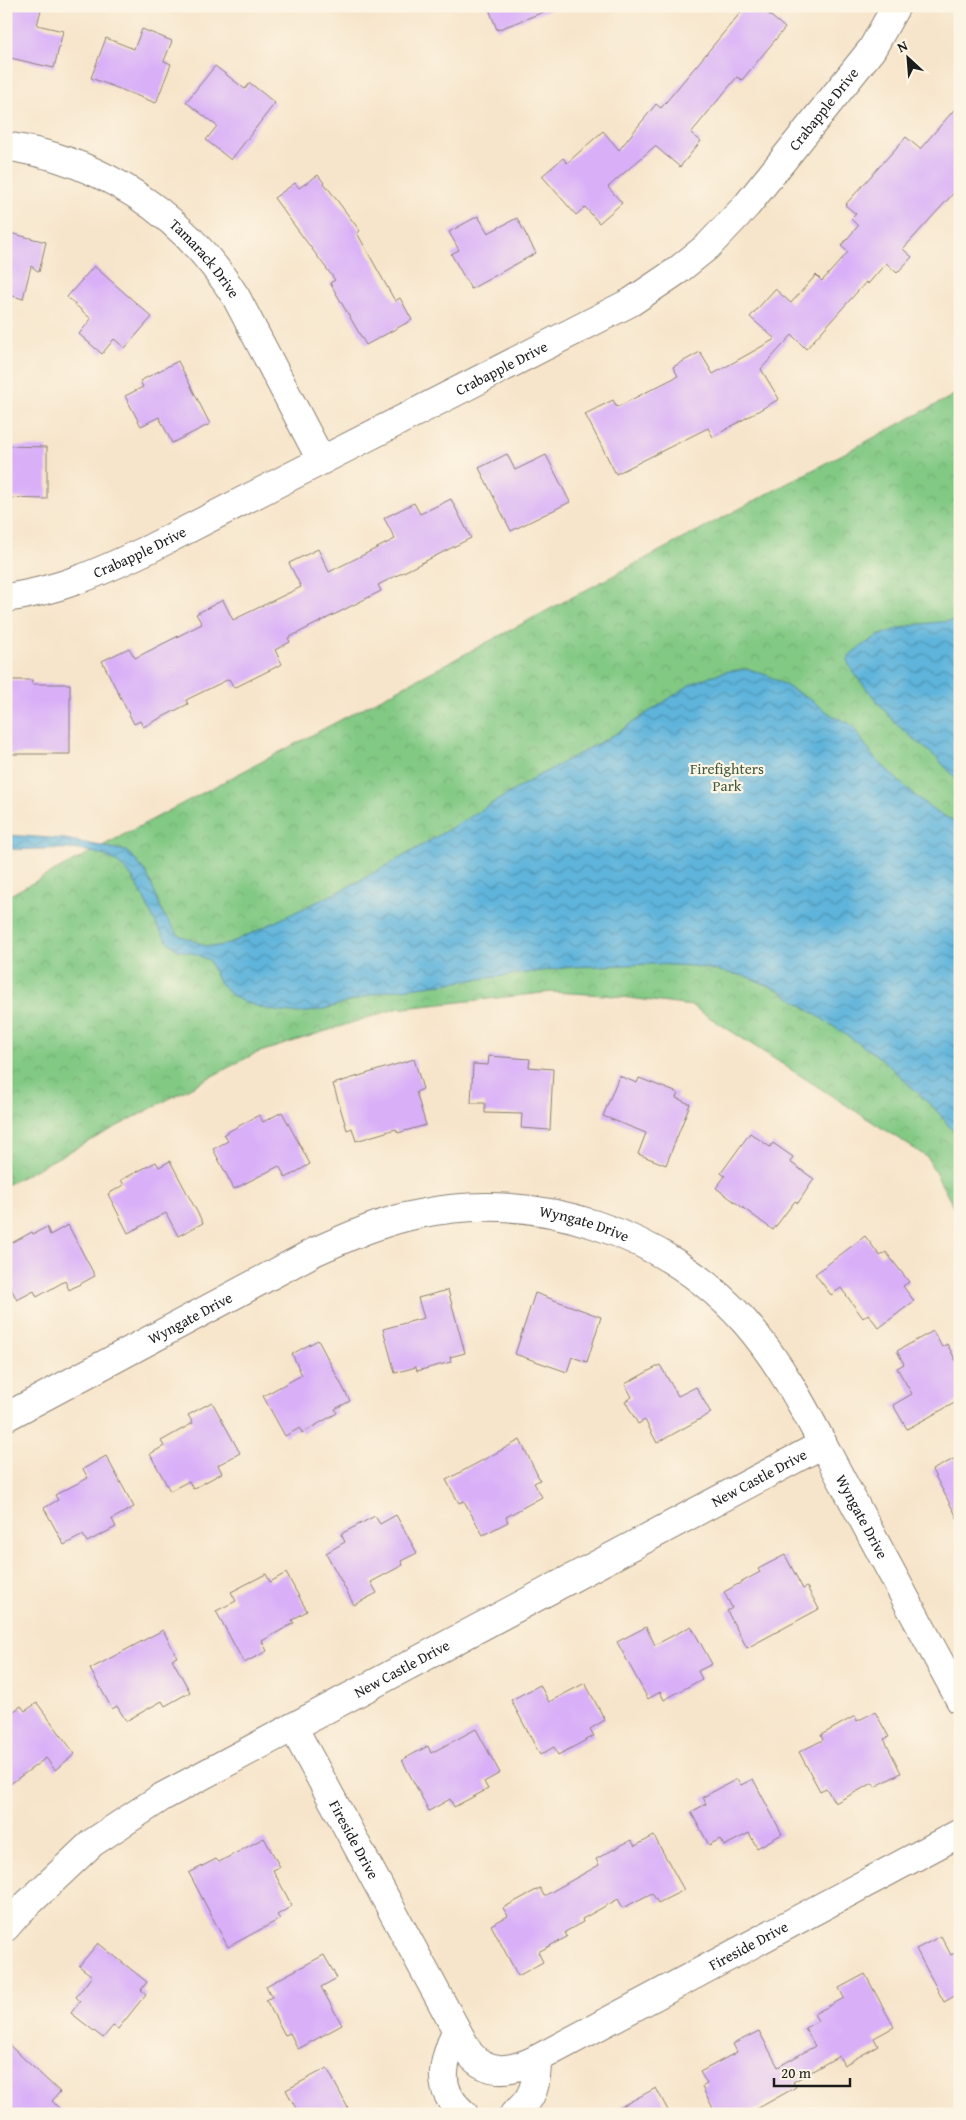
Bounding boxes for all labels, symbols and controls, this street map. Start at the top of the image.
north arrow [884,32,934,82]
text: N [894,35,911,57]
street label: Crabapple Drive [784,63,863,155]
street label: Tamarack Drive [165,214,245,302]
street label: Crabapple Drive [452,336,551,400]
street label: Crabapple Drive [90,521,190,583]
park label: Firefighters Park [690,758,764,796]
street label: Wyngate Drive [538,1200,633,1247]
street label: Wyngate Drive [144,1287,236,1349]
street label: New Castle Drive [707,1444,810,1512]
street label: Wyngate Drive [831,1471,893,1562]
street label: New Castle Drive [350,1634,453,1703]
street label: Fireside Drive [324,1796,384,1883]
street label: Fireside Drive [705,1916,792,1975]
scale bar [774,2055,850,2087]
text: 20 m [781,2062,812,2083]

